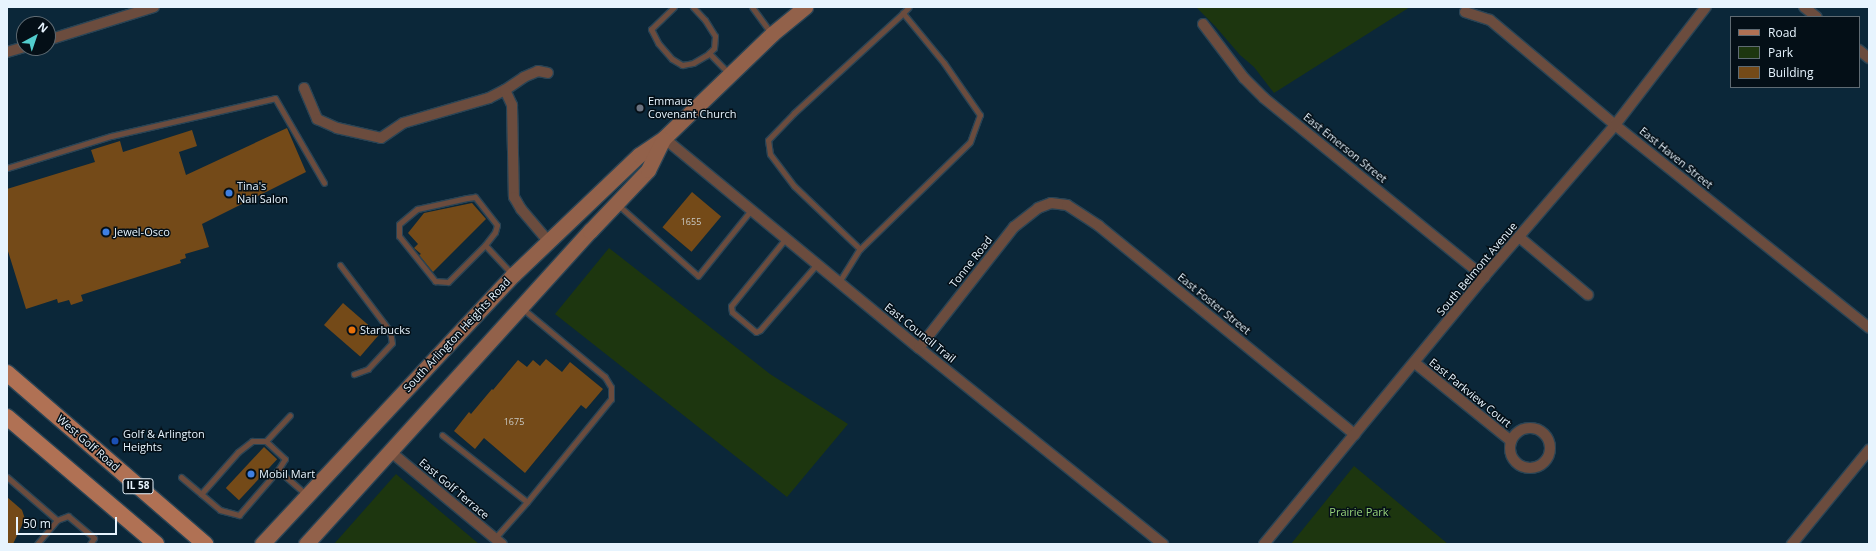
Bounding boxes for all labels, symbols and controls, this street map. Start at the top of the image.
north arrow [16,16,56,56]
legend [1730,16,1860,88]
text: N [35,19,52,36]
text: Road [1768,24,1797,41]
text: Park [1768,44,1793,61]
text: Building [1768,64,1813,81]
place label: Emmaus Covenant Church [648,95,737,121]
marker: Emmaus Covenant Church [635,103,645,113]
street label: East Emerson Street [1301,110,1389,186]
street label: East Haven Street [1637,124,1715,192]
place label: Tina's Nail Salon [237,180,288,206]
marker: Tina's Nail Salon [224,188,234,198]
house number: 1655 [681,217,701,227]
street label: South Belmont Avenue [1434,220,1520,318]
place label: Jewel-Osco [114,225,170,239]
marker: Jewel-Osco [101,227,111,237]
street label: Tonne Road [947,234,995,290]
street label: East Foster Street [1175,271,1253,337]
street label: South Arlington Heights Road [401,275,513,395]
street label: East Council Trail [882,300,958,366]
place label: Starbucks [360,323,410,337]
marker: Starbucks [347,325,357,335]
street label: East Parkview Court [1426,356,1514,430]
street label: West Golf Road [54,412,122,474]
house number: 1675 [504,417,524,427]
place label: Golf & Arlington Heights [123,428,205,454]
marker: Golf & Arlington Heights [110,436,120,446]
street label: East Golf Terrace [416,456,492,522]
place label: Mobil Mart [259,467,315,481]
marker: Mobil Mart [246,469,256,479]
road number: IL 58 [122,478,154,494]
park label: Prairie Park [1329,505,1389,519]
scale bar [18,509,119,535]
text: 50 m [23,515,51,532]

